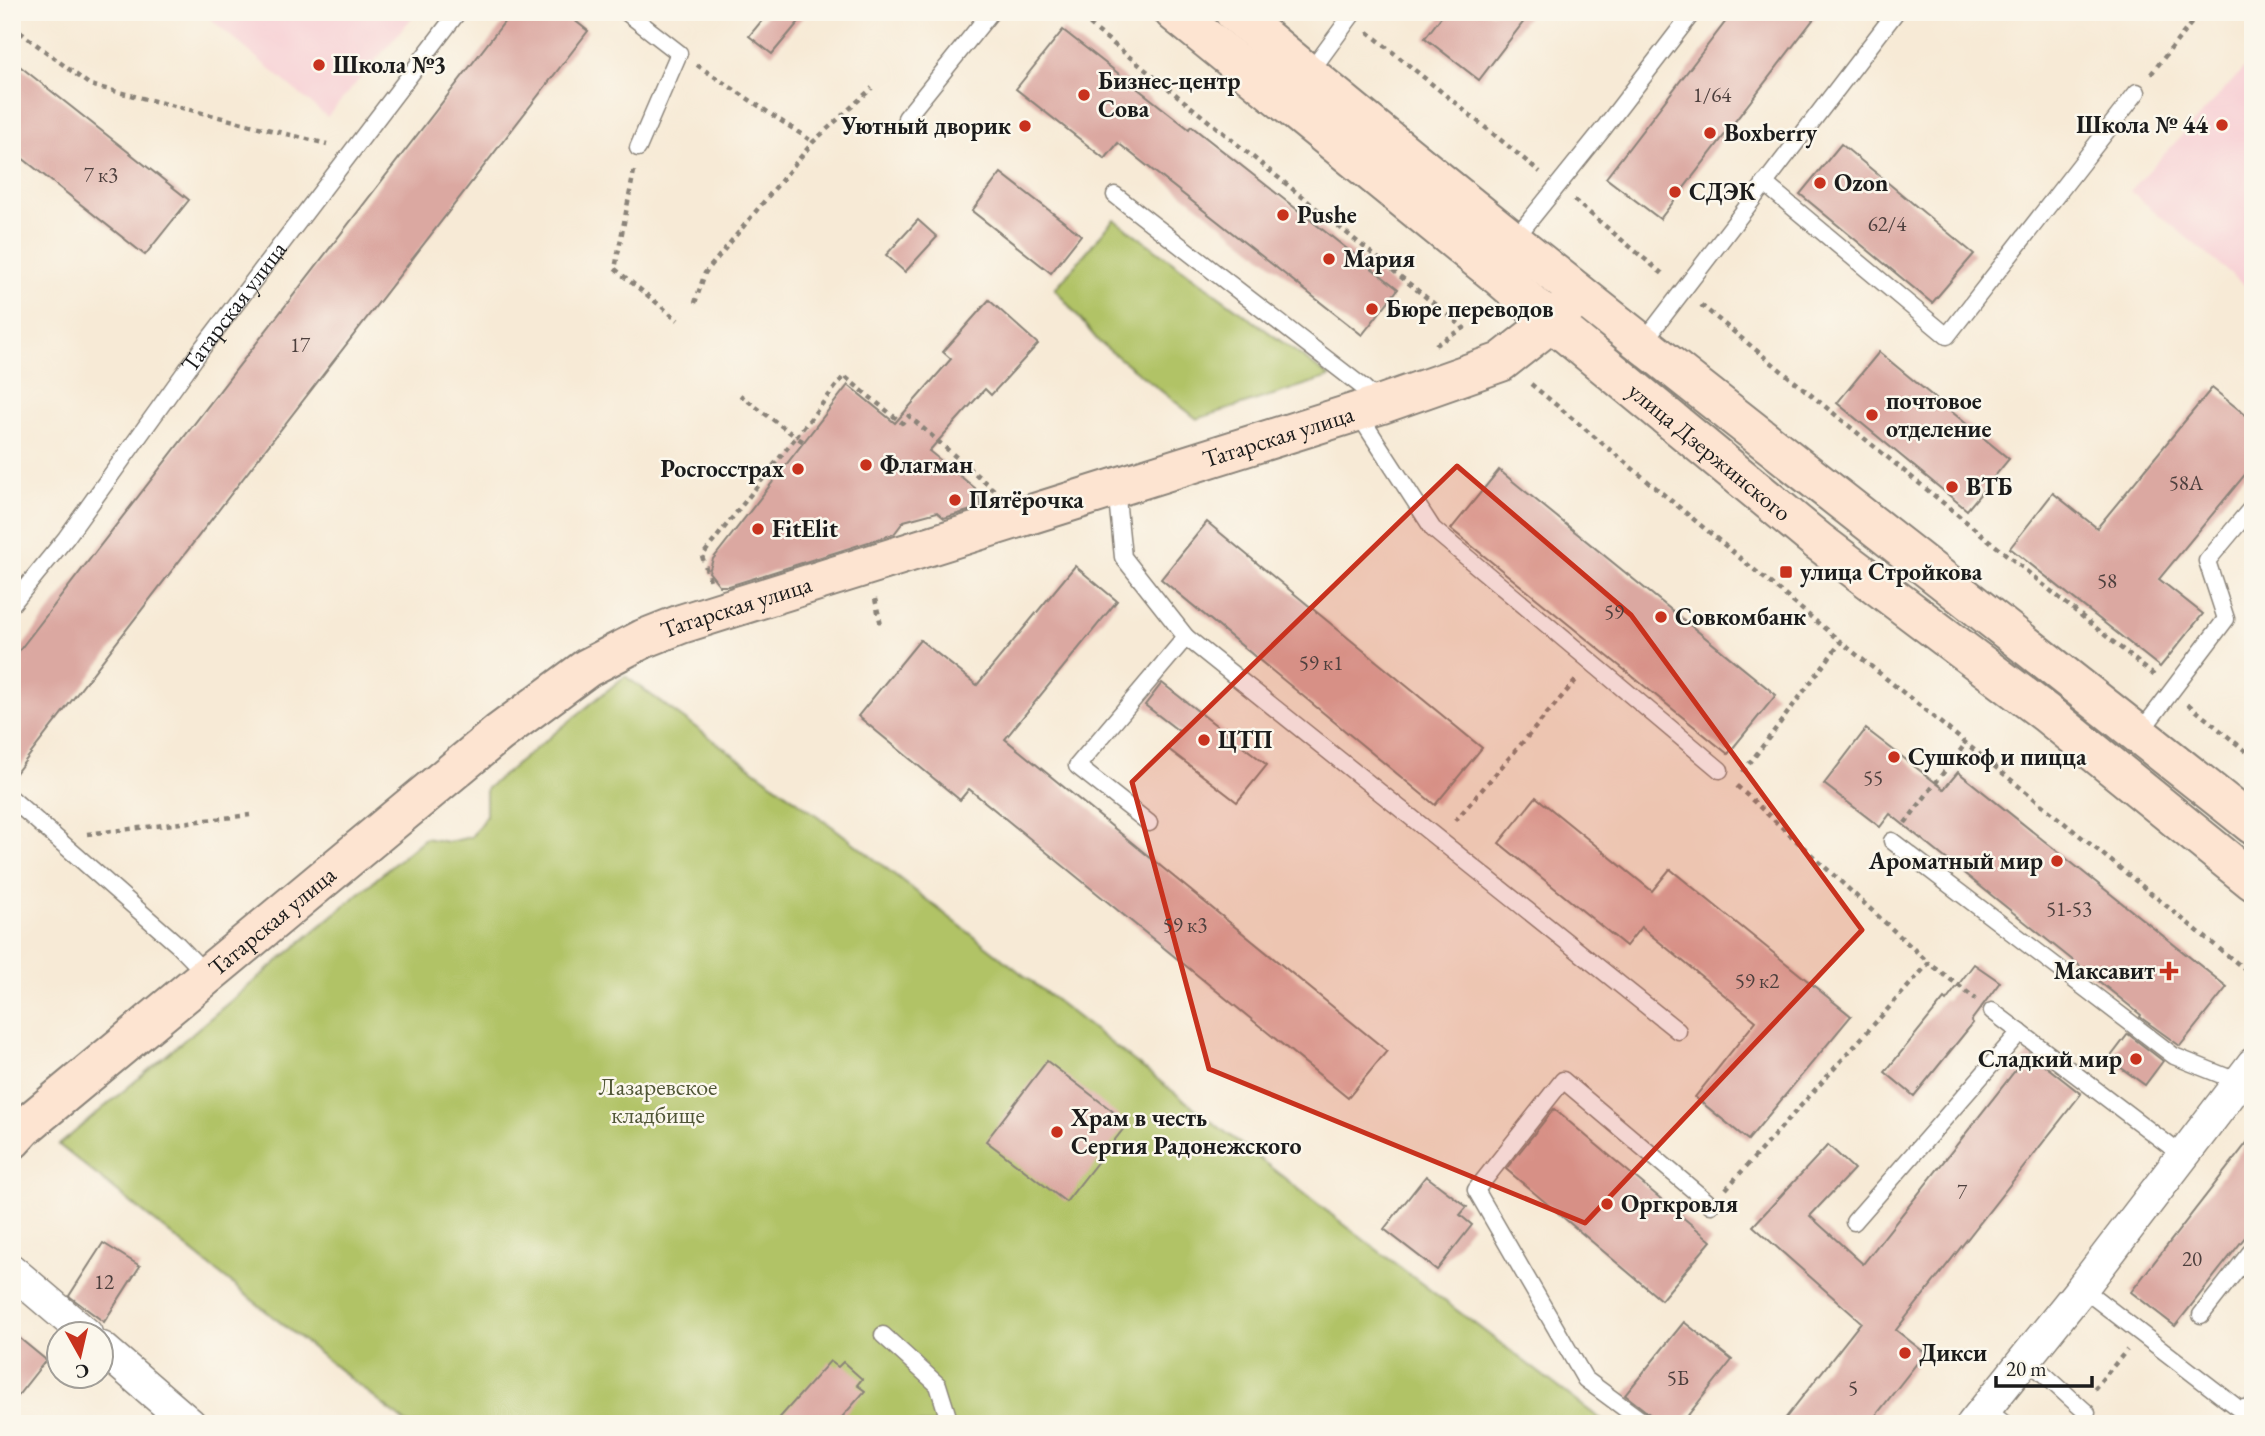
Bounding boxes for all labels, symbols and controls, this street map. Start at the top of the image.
place label: Школа №3 [333,49,446,80]
marker: Школа №3 [311,57,327,73]
place label: Бизнес-центр Сова [1098,65,1241,124]
house number: 1/64 [1693,81,1732,108]
marker: Бизнес-центр Сова [1076,87,1092,103]
place label: Школа № 44 [2076,109,2208,140]
place label: Уютный дворик [840,110,1012,141]
place label: Boxberry [1724,117,1817,149]
marker: Школа № 44 [2214,117,2230,133]
marker: Уютный дворик [1017,118,1033,134]
marker: Boxberry [1702,125,1718,141]
house number: 7 к3 [84,161,118,188]
place label: Ozon [1834,167,1889,198]
marker: Ozon [1812,175,1828,191]
place label: СДЭК [1689,176,1757,207]
marker: СДЭК [1667,184,1683,200]
place label: Pushe [1297,199,1357,230]
marker: Pushe [1275,207,1291,223]
house number: 62/4 [1868,210,1907,237]
street label: Татарская улица [174,234,293,378]
place label: Мария [1343,243,1415,274]
marker: Мария [1321,251,1337,267]
place label: Бюре переводов [1386,293,1554,324]
marker: Бюре переводов [1364,301,1380,317]
house number: 17 [290,331,311,358]
street label: улица Дзержинского [1622,375,1798,528]
place label: почтовое отделение [1886,385,1991,444]
street label: Татарская улица [1199,398,1358,474]
marker: почтовое отделение [1864,407,1880,423]
place label: Флагман [880,449,973,480]
place label: Росгосстрах [660,453,784,484]
marker: Флагман [858,457,874,473]
marker: Росгосстрах [790,461,806,477]
house number: 58А [2169,469,2204,496]
place label: ВТБ [1966,471,2013,502]
marker: ВТБ [1944,479,1960,495]
place label: Пятёрочка [969,484,1084,515]
marker: Пятёрочка [947,492,963,508]
place label: FitElit [772,513,838,544]
marker: FitElit [750,521,766,537]
place label: улица Стройкова [1800,556,1983,588]
marker: улица Стройкова [1778,564,1794,580]
house number: 58 [2097,567,2117,594]
street label: Татарская улица [656,568,816,645]
house number: 59 [1604,598,1624,625]
place label: Совкомбанк [1675,601,1807,632]
marker: Совкомбанк [1653,609,1669,625]
house number: 59 к1 [1299,649,1343,676]
place label: ЦТП [1218,724,1272,755]
marker: ЦТП [1196,732,1212,748]
place label: Сушкоф и пицца [1908,741,2087,773]
marker: Сушкоф и пицца [1886,749,1902,765]
house number: 55 [1863,764,1883,791]
place label: Ароматный мир [1868,845,2043,876]
marker: Ароматный мир [2049,853,2065,869]
street label: Татарская улица [202,859,342,983]
house number: 51-53 [2046,895,2092,922]
house number: 59 к3 [1163,911,1207,938]
place label: Максавит [2054,955,2155,986]
marker: Максавит [2161,963,2177,979]
house number: 59 к2 [1735,967,1779,994]
place label: Сладкий мир [1978,1043,2122,1074]
marker: Сладкий мир [2128,1051,2144,1067]
park label: Лазаревское кладбище [599,1071,717,1130]
place label: Храм в честь Сергия Радонежского [1070,1102,1302,1161]
marker: Храм в честь Сергия Радонежского [1049,1124,1065,1140]
house number: 7 [1957,1178,1968,1205]
place label: Оргкровля [1621,1188,1738,1219]
marker: Оргкровля [1599,1196,1615,1212]
house number: 20 [2182,1245,2202,1272]
house number: 12 [94,1268,114,1295]
north arrow [46,1320,116,1390]
place label: Дикси [1919,1337,1987,1368]
marker: Дикси [1897,1345,1913,1361]
scale bar [1996,1345,2092,1389]
text: 20 m [2006,1355,2047,1382]
text: С [74,1358,91,1385]
house number: 5Б [1667,1364,1689,1391]
house number: 5 [1848,1374,1858,1401]

